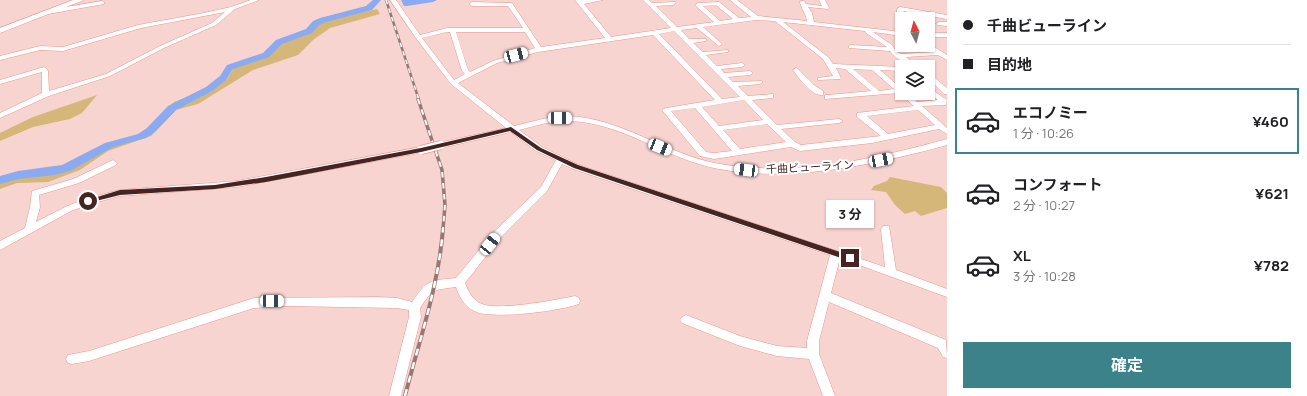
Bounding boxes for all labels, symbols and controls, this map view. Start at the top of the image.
north arrow [895,12,935,52]
map controls [895,12,935,100]
text: 千曲ビューライン [987,15,1107,36]
car [503,46,529,64]
text: 目的地 [987,54,1032,75]
button: layers [895,60,935,100]
text: エコノミー [1013,102,1088,123]
icon: car [965,103,1001,139]
text: ¥460 [1253,111,1289,132]
car [548,112,572,124]
text: 1 分 · 10:26 [1013,124,1074,142]
car [647,137,673,157]
car [868,152,894,168]
street label: 千曲ビューライン [766,157,854,176]
car [733,163,759,177]
text: コンフォート [1013,174,1103,195]
icon: car [965,175,1001,211]
text: ¥621 [1255,183,1289,204]
route start [79,192,97,210]
text: 2 分 · 10:27 [1013,196,1075,214]
callout: 3 分 [826,200,874,228]
text: 3 分 [838,205,862,223]
car [478,231,502,257]
text: XL [1013,245,1031,266]
icon: car [965,247,1001,283]
route end [841,249,859,267]
text: ¥782 [1254,255,1289,276]
text: 3 分 · 10:28 [1013,267,1076,285]
car [260,295,284,307]
button: 確定 [963,342,1291,388]

